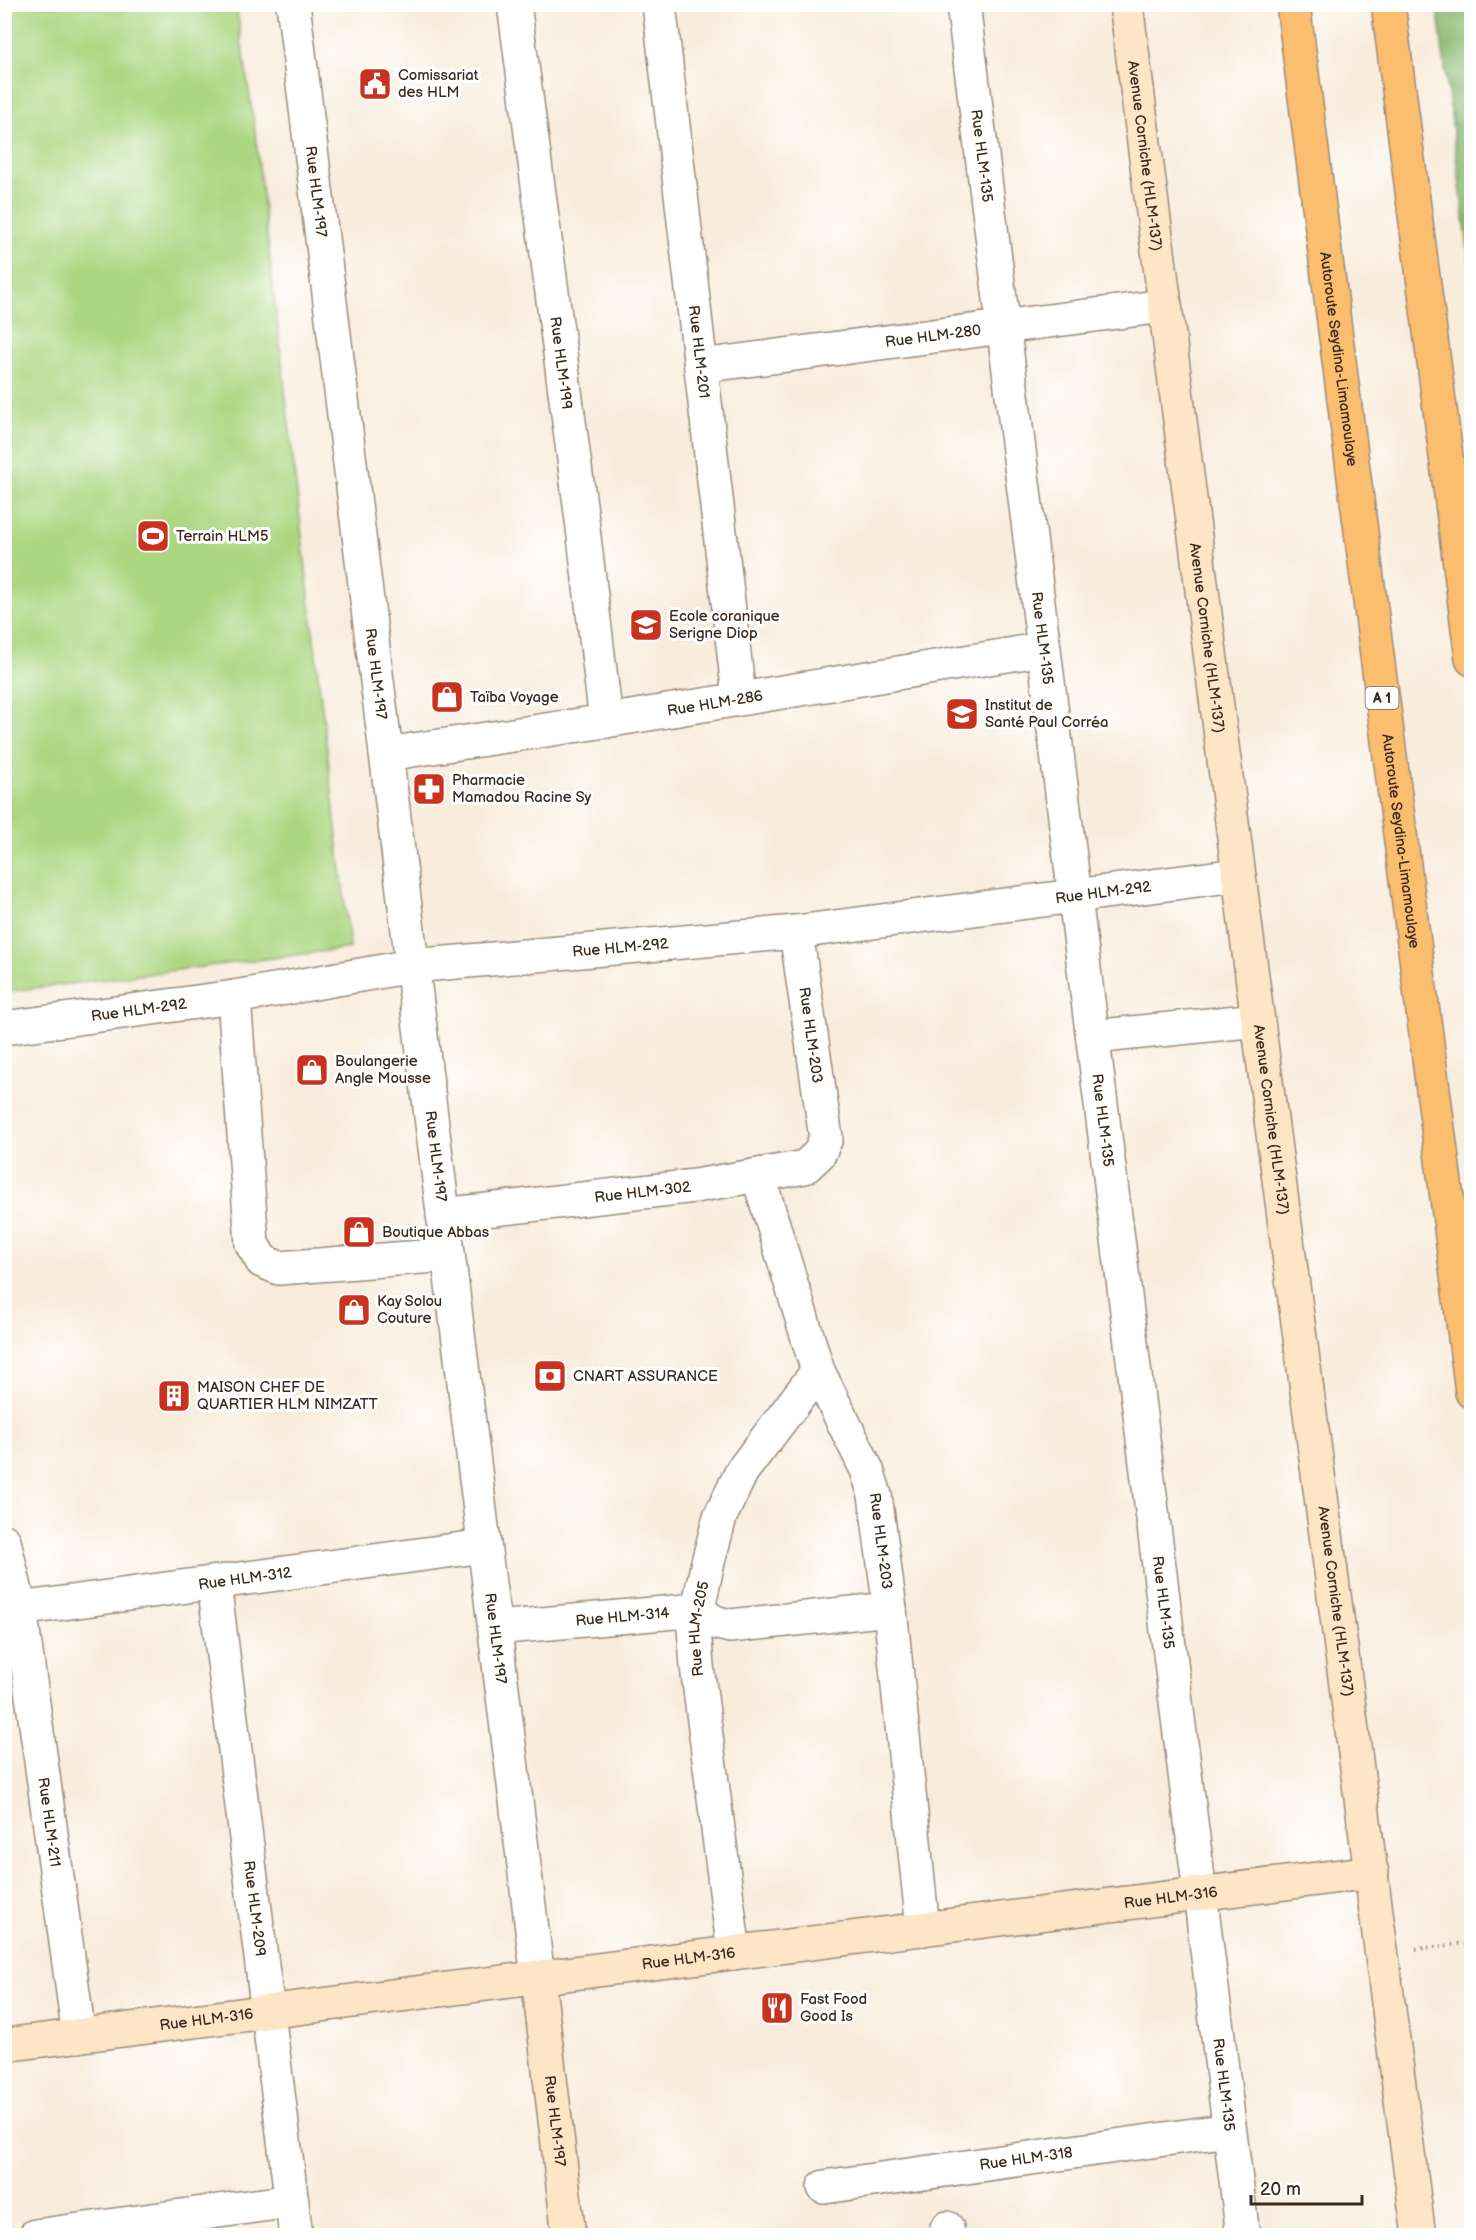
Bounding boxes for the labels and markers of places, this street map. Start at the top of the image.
public building icon: Comissariat des HLM [357,66,393,102]
place label: Comissariat des HLM [398,66,479,102]
sports icon: Terrain HLM5 [135,518,171,554]
place label: Terrain HLM5 [176,527,269,546]
school or university icon: Ecole coranique Serigne Diop [628,607,664,643]
place label: Ecole coranique Serigne Diop [669,607,780,643]
shop icon: Taïba Voyage [429,679,465,715]
place label: Taïba Voyage [470,688,559,707]
school or university icon: Institut de Santé Paul Corréa [944,696,980,732]
place label: Institut de Santé Paul Corréa [985,696,1109,732]
pharmacy icon: Pharmacie Mamadou Racine Sy [411,771,447,807]
place label: Pharmacie Mamadou Racine Sy [452,771,592,807]
shop icon: Boulangerie Angle Mousse [294,1052,330,1088]
place label: Boulangerie Angle Mousse [335,1052,431,1088]
shop icon: Boutique Abbas [341,1214,377,1250]
place label: Boutique Abbas [382,1223,490,1242]
shop icon: Kay Solou Couture [336,1292,372,1328]
place label: Kay Solou Couture [377,1292,442,1328]
bank icon: CNART ASSURANCE [532,1358,568,1394]
place label: CNART ASSURANCE [573,1367,718,1386]
building icon: MAISON CHEF DE QUARTIER HLM NIMZATT [156,1378,192,1414]
place label: MAISON CHEF DE QUARTIER HLM NIMZATT [197,1378,378,1414]
restaurant icon: Fast Food Good Is [759,1990,795,2026]
place label: Fast Food Good Is [800,1990,867,2026]

